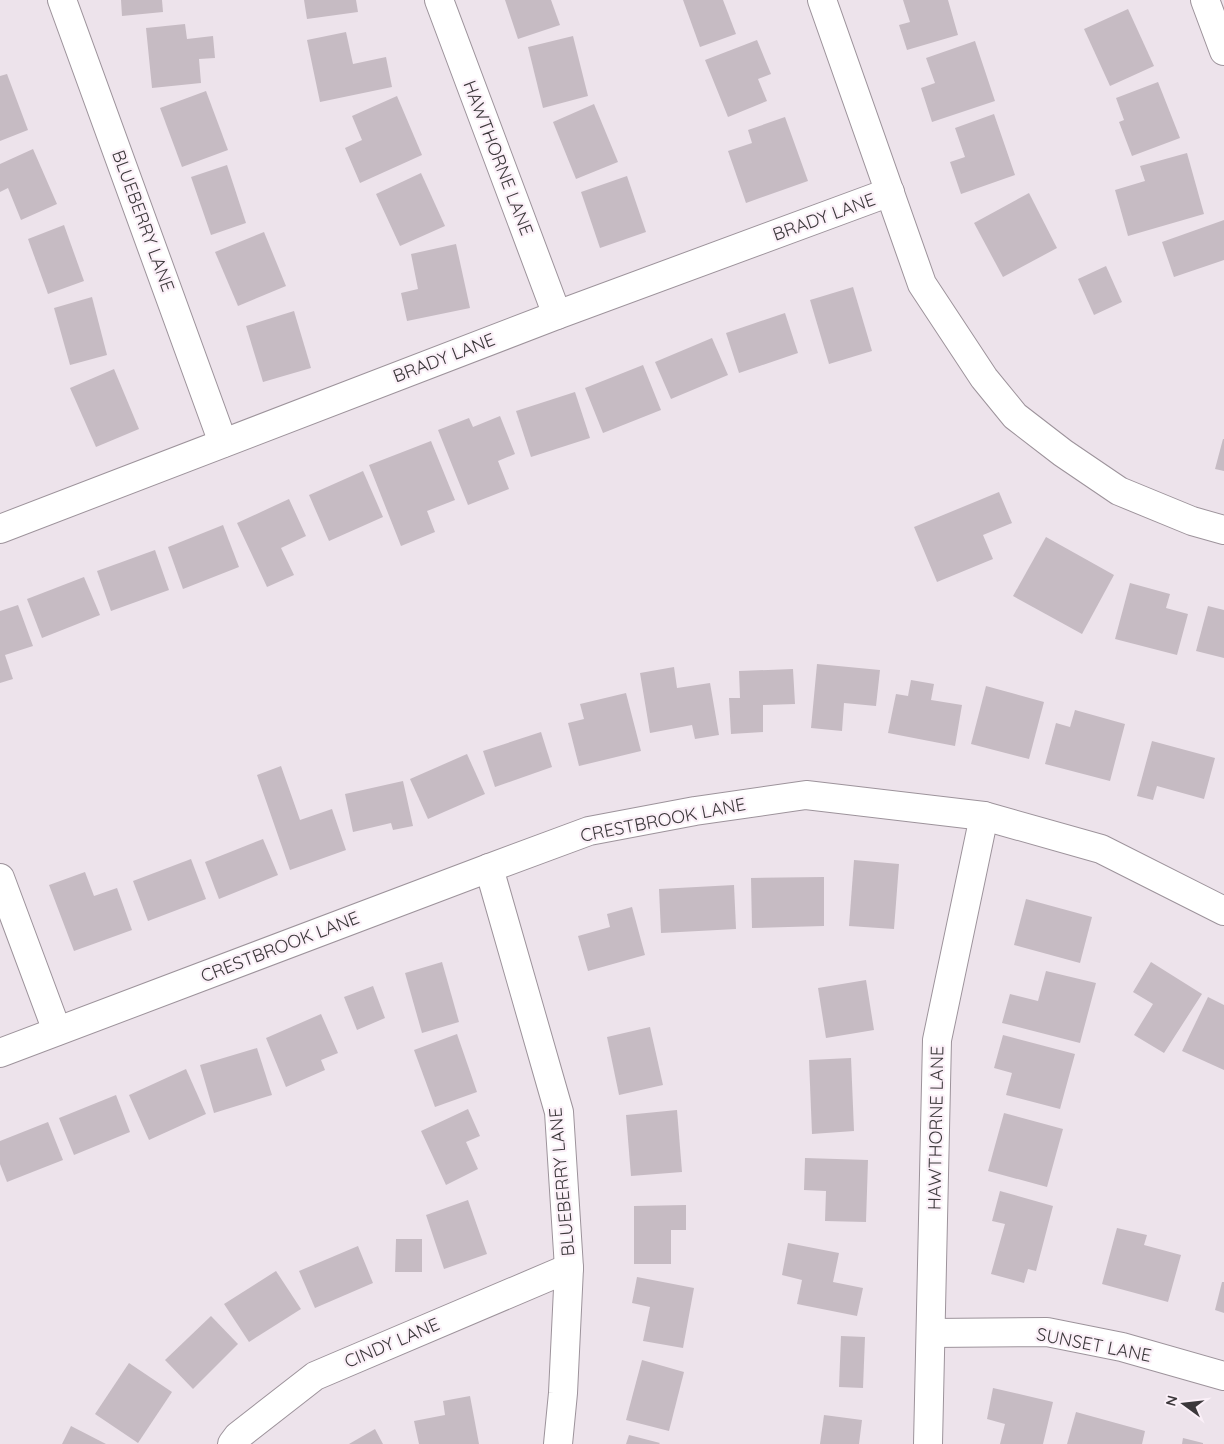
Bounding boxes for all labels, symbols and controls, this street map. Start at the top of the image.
street label: HAWTHORNE LANE [458,77,539,239]
street label: BLUEBERRY LANE [107,147,180,295]
street label: BRADY LANE [769,187,878,246]
street label: BRADY LANE [390,328,498,388]
street label: CRESTBROOK LANE [578,792,747,847]
street label: CRESTBROOK LANE [197,906,362,987]
street label: HAWTHORNE LANE [923,1046,948,1210]
street label: BLUEBERRY LANE [544,1107,579,1257]
street label: CINDY LANE [341,1312,443,1373]
street label: SUNSET LANE [1035,1322,1154,1367]
north arrow [1159,1379,1209,1429]
text: N [1161,1393,1181,1408]

